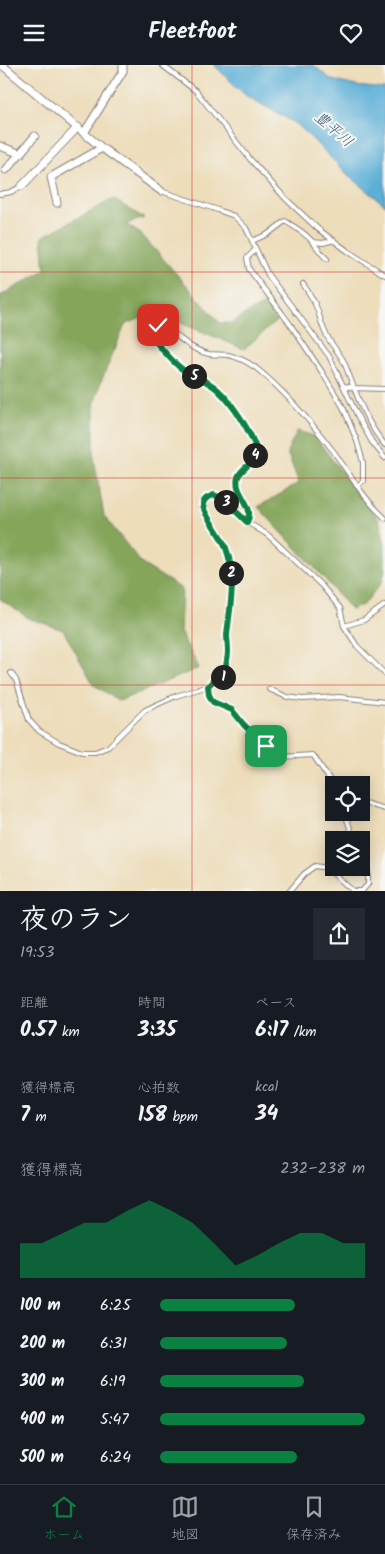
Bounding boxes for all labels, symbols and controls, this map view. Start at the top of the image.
text: Fleetfoot [148,15,237,50]
icon: menu [20,19,48,47]
icon: heart [337,19,365,47]
water label: 豊平川 [308,106,358,154]
pin [137,304,179,346]
icon: check [144,311,172,339]
pin: 5 [182,363,206,389]
text: 5 [191,365,198,387]
pin: 4 [242,443,268,467]
text: 4 [252,444,259,466]
pin: 3 [214,489,238,515]
text: 3 [223,491,230,513]
pin: 2 [218,561,244,585]
text: 2 [227,562,236,584]
pin: 1 [210,665,236,689]
text: 1 [221,666,226,688]
pin [245,725,287,767]
icon: arrive [252,732,280,760]
map controls [325,776,370,876]
button: locate [325,776,370,821]
button: layers [325,831,370,876]
text: 夜のラン [20,898,132,943]
button: share [313,908,365,960]
text: 19:53 [20,940,55,965]
text: 距離 [20,992,48,1014]
text: 時間 [138,992,166,1014]
text: ペース [255,992,297,1014]
text: 0.57 [20,1014,56,1047]
text: 3:35 [138,1014,176,1047]
text: 6:17 [255,1014,288,1047]
text: km [56,1021,80,1043]
text: /km [288,1021,316,1043]
text: kcal [255,1076,278,1098]
text: 獲得標高 [20,1077,76,1099]
text: 心拍数 [138,1077,180,1099]
text: 34 [255,1098,278,1131]
text: 7 [20,1099,30,1132]
text: 158 [138,1099,167,1132]
text: m [30,1106,47,1128]
text: bpm [167,1106,198,1128]
text: 232–238 m [280,1156,365,1181]
text: 獲得標高 [20,1158,84,1183]
text: 100 m [20,1293,61,1318]
text: 6:25 [100,1293,131,1318]
text: 200 m [20,1331,65,1356]
text: 6:31 [100,1331,127,1356]
text: 300 m [20,1369,64,1394]
text: 6:19 [100,1369,126,1394]
text: 400 m [20,1407,64,1432]
text: 5:47 [100,1407,129,1432]
text: 500 m [20,1445,64,1470]
text: 6:24 [100,1445,131,1470]
tab: ホーム [43,1493,85,1546]
tab: 地図 [171,1493,199,1546]
tab: 保存済み [286,1493,342,1546]

